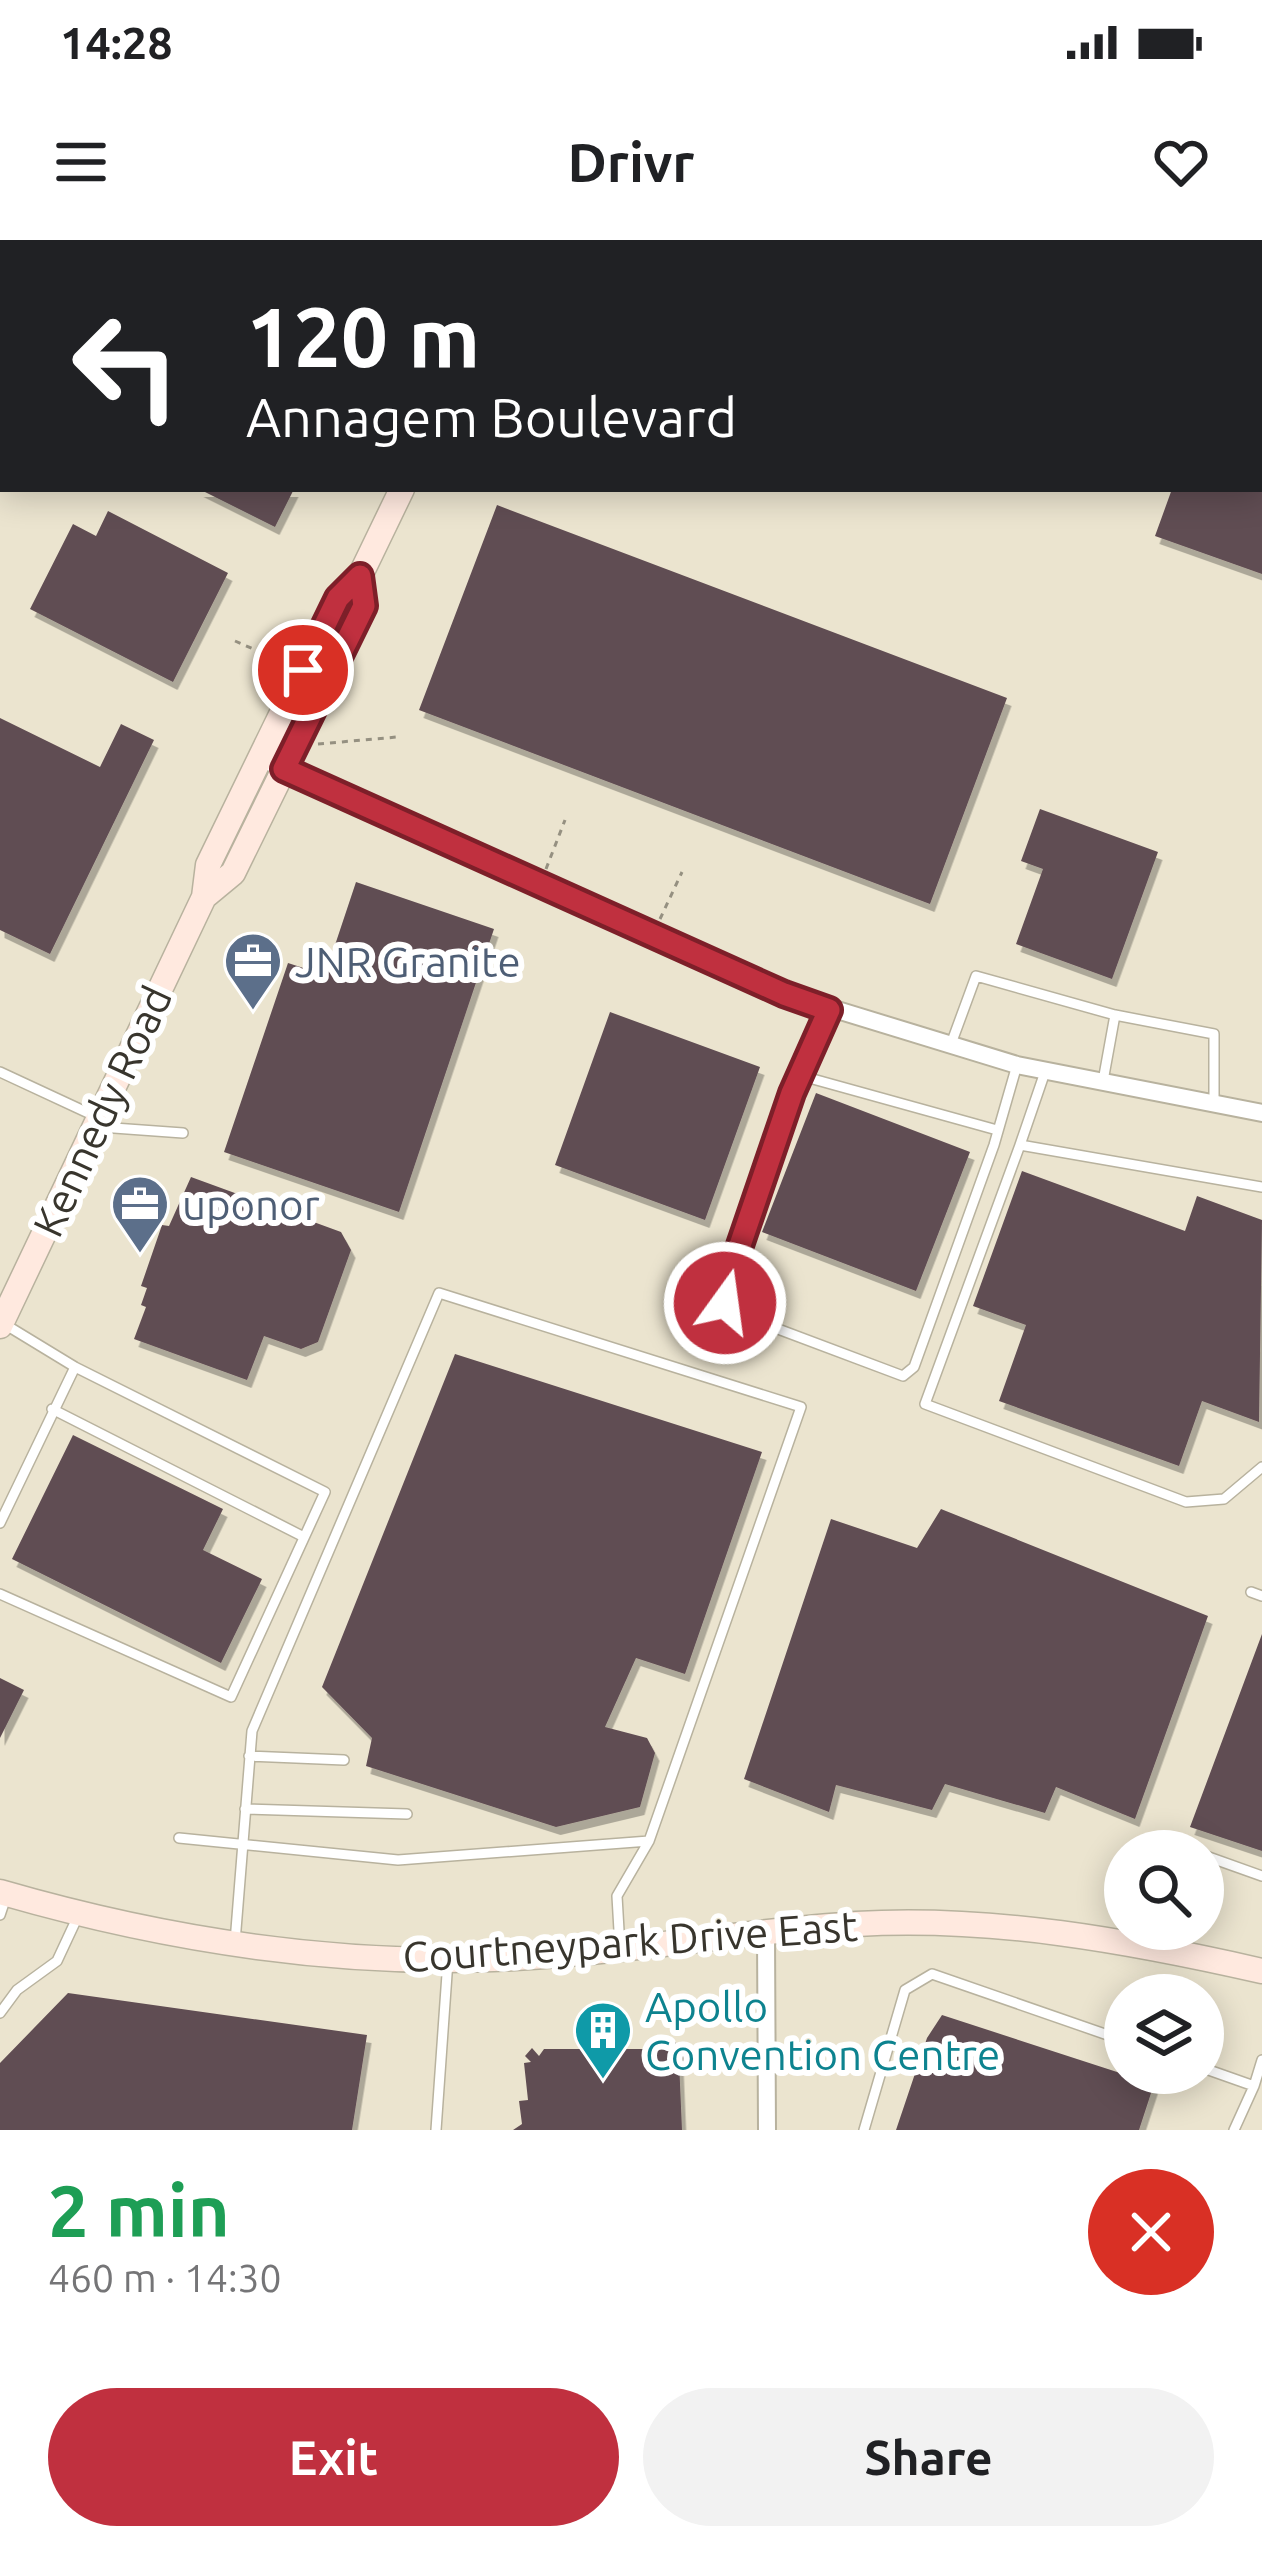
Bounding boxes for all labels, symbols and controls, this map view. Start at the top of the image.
text: 14:28 [60,17,173,68]
icon: menu [48,129,114,195]
icon: heart [1148,129,1214,195]
text: Drivr [568,132,694,192]
icon: left [48,288,204,444]
text: 120 m [246,289,480,383]
text: Annagem Boulevard [246,387,737,447]
pin [252,619,354,721]
icon: arrive [270,637,336,703]
office icon: JNR Granite [222,930,284,1012]
place label: JNR Granite [295,938,521,985]
street label: Kennedy Road [24,978,180,1244]
office icon: uponor [109,1173,171,1255]
place label: uponor [182,1181,320,1228]
position arrow [662,1240,788,1366]
map controls [1104,1830,1224,2094]
button: search [1104,1830,1224,1950]
street label: Courtneypark Drive East [401,1902,859,1980]
button: layers [1104,1974,1224,2094]
place label: Apollo Convention Centre [645,1983,1000,2078]
building icon: Apollo Convention Centre [572,1999,634,2081]
button: close [1088,2169,1214,2295]
text: 2 min [48,2170,230,2251]
text: 460 m · 14:30 [48,2256,282,2299]
button: Exit [48,2388,619,2526]
button: Share [643,2388,1214,2526]

